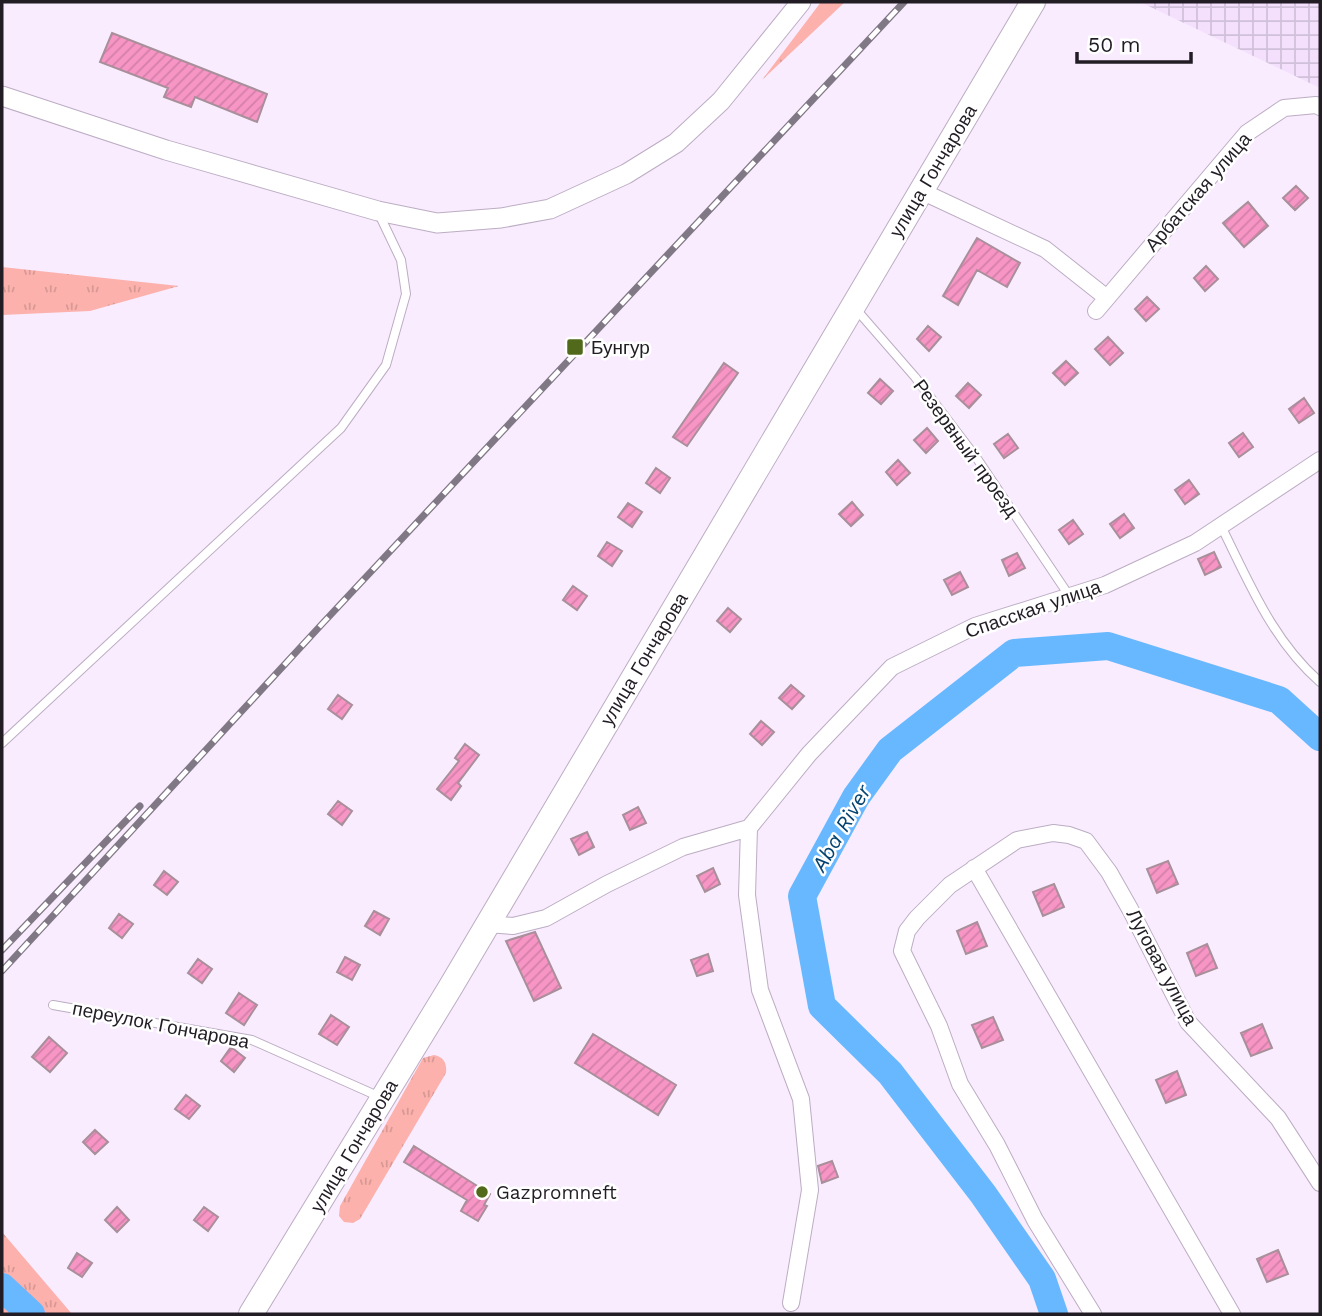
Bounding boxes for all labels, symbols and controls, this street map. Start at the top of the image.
scale bar [1077,21,1191,65]
text: 50 m [1088,32,1140,57]
street label: улица Гончарова [884,100,982,242]
street label: Арбатская улица [1140,127,1256,256]
place label: Бунгур [591,336,650,359]
marker: Бунгур [565,337,585,357]
street label: Резервный проезд [909,375,1023,521]
street label: Спасская улица [962,575,1104,643]
street label: улица Гончарова [595,588,693,730]
water label: Aba River [806,779,876,877]
street label: Луговая улица [1122,905,1203,1030]
street label: переулок Гончарова [71,997,252,1054]
street label: улица Гончарова [305,1075,403,1217]
place label: Gazpromneft [496,1181,617,1204]
marker: Gazpromneft [474,1184,490,1200]

